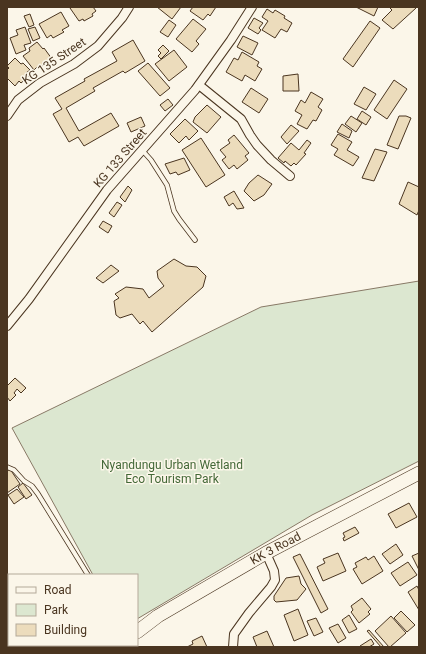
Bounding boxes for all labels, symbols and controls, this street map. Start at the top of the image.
street label: KG 135 Street [20,35,88,87]
street label: KG 133 Street [91,126,149,190]
park label: Nyandungu Urban Wetland Eco Tourism Park [101,458,243,486]
street label: KK 3 Road [248,529,303,568]
legend [8,574,138,646]
text: Road [44,583,72,597]
text: Park [44,603,69,617]
text: Building [44,623,87,637]

